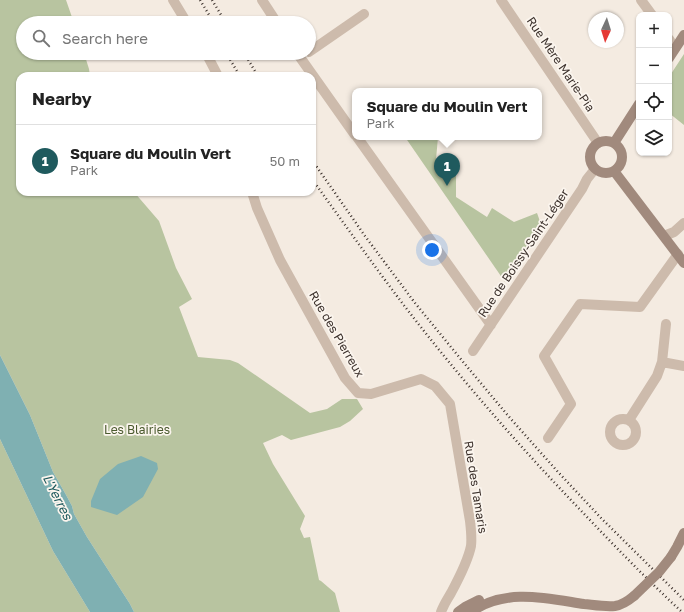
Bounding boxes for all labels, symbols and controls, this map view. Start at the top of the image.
north arrow [588,12,624,48]
map controls [636,12,672,156]
button: + [636,12,672,48]
street label: Rue Mère Marie-Pia [524,14,598,114]
search box [16,16,316,60]
icon: search [30,27,52,49]
text: Search here [62,29,148,47]
button: − [636,48,672,84]
button: locate [636,84,672,120]
text: Nearby [32,88,92,109]
popup [352,88,542,140]
text: Square du Moulin Vert [366,97,528,115]
text: Park [366,115,395,131]
button: layers [636,120,672,156]
text: Square du Moulin Vert [70,144,231,162]
text: 1 [42,153,48,169]
text: 50 m [270,153,300,169]
pin: 1 [434,153,460,186]
text: Park [70,162,98,178]
street label: Rue de Boissy-Saint-Léger [474,186,572,320]
your location [422,240,442,260]
street label: Rue des Pierreux [306,288,368,380]
park label: Les Blairies [104,422,170,437]
street label: Rue des Tamaris [461,440,491,534]
water label: L'Yerres [40,472,77,523]

